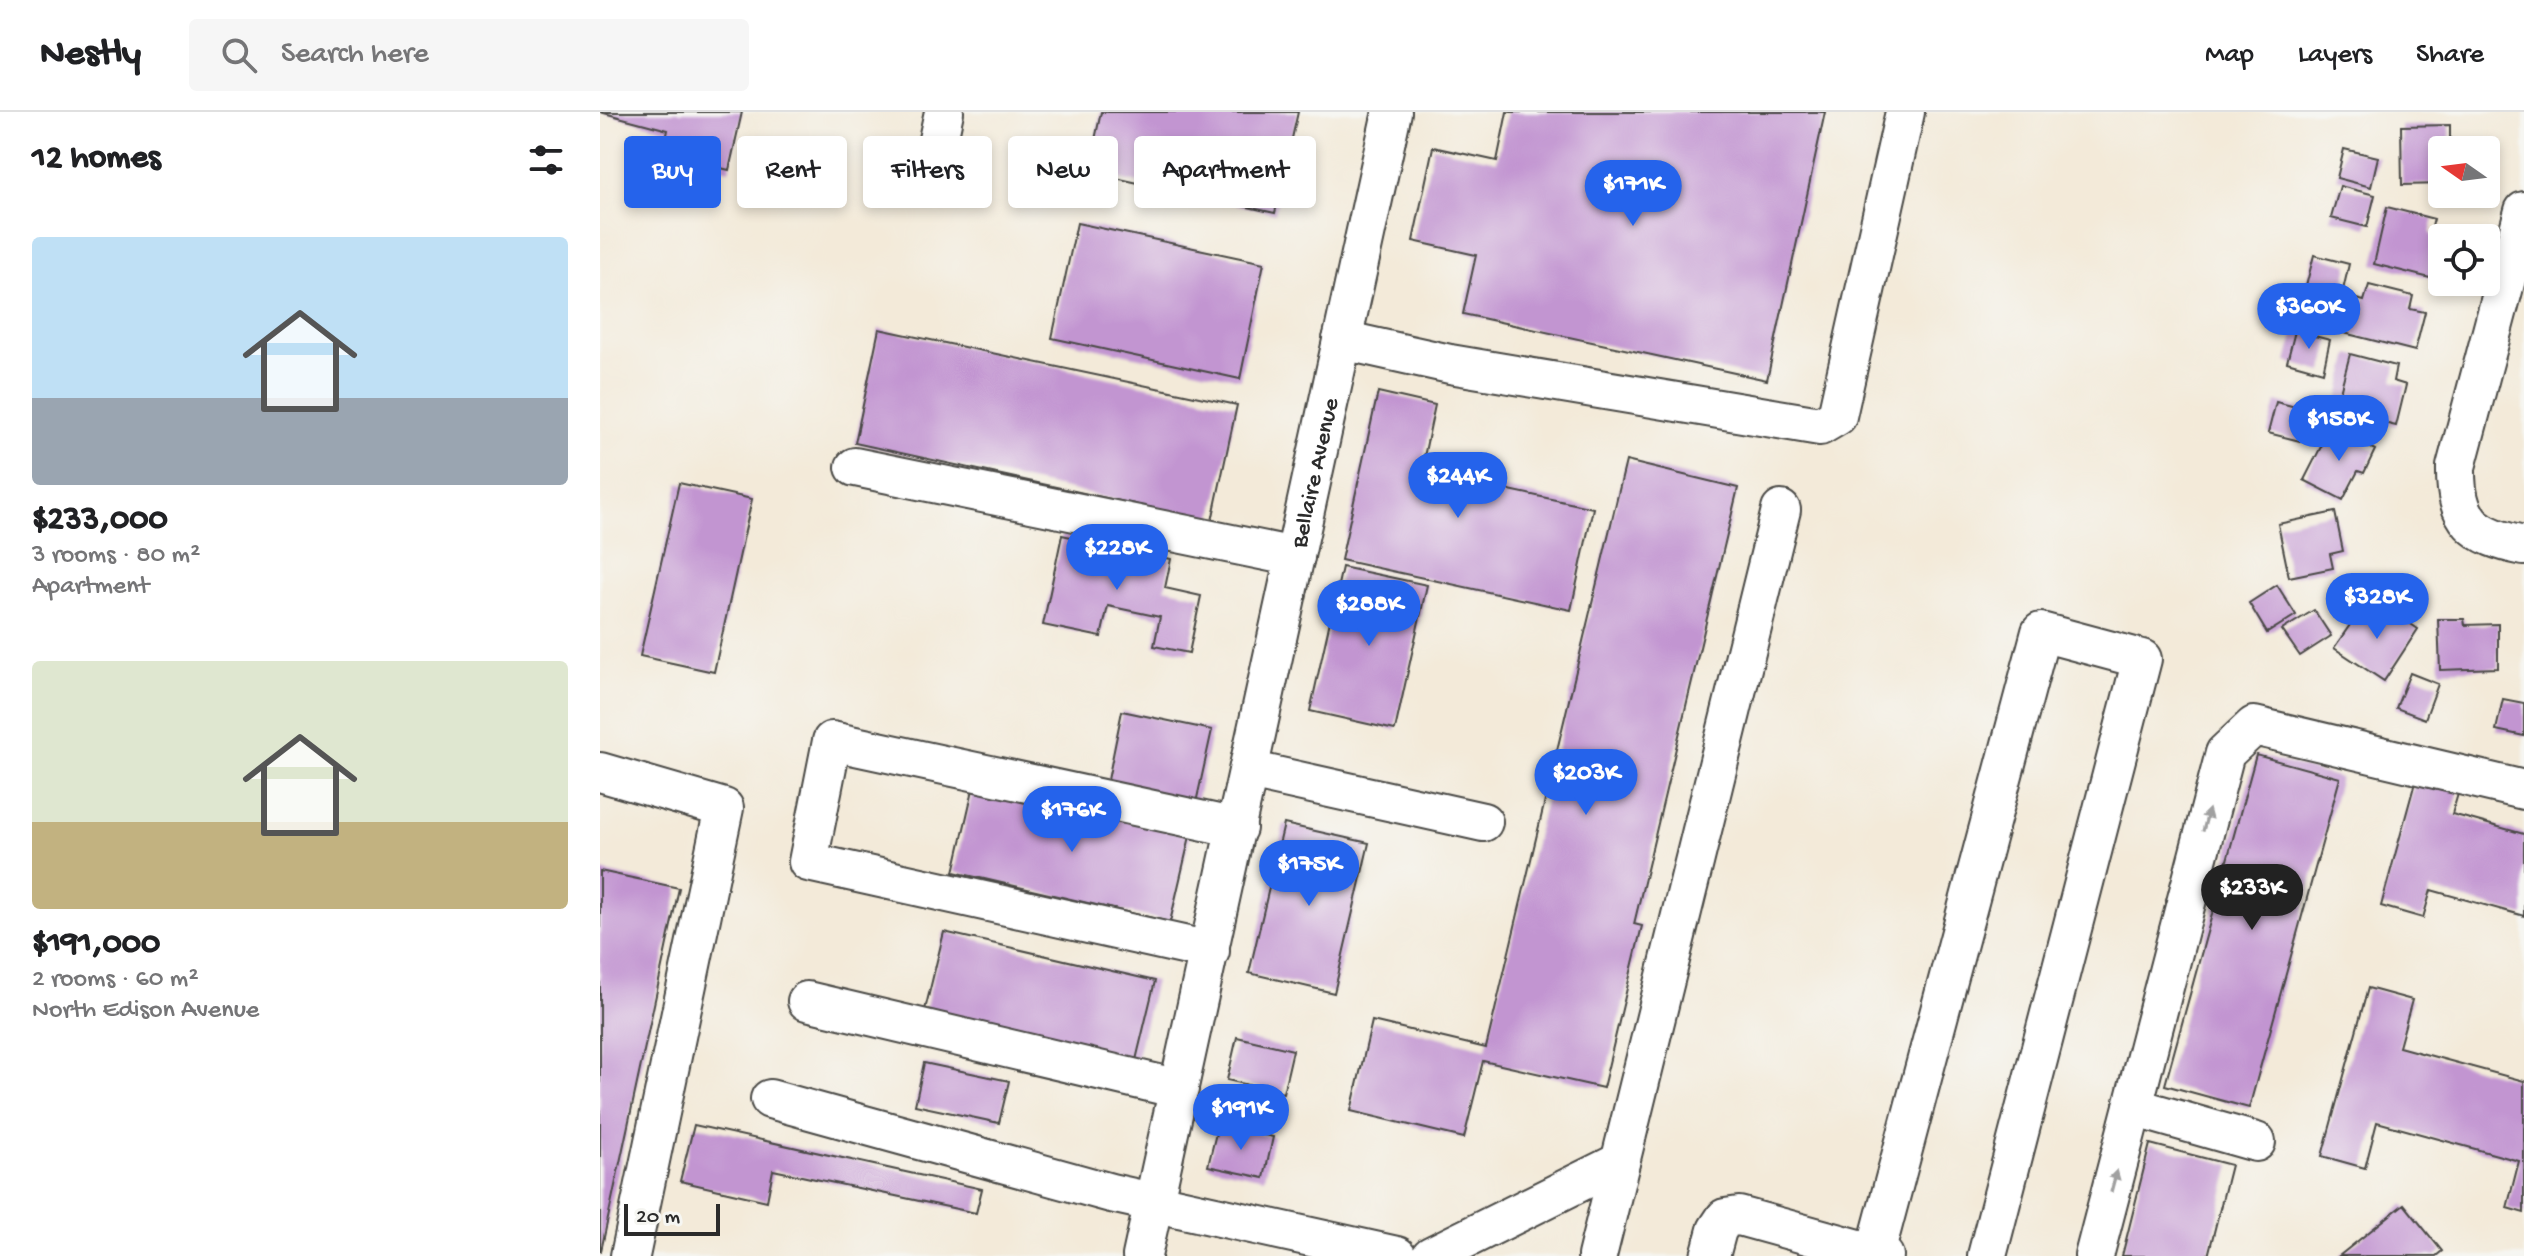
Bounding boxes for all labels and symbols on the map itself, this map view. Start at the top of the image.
north arrow [2428,136,2500,208]
pin: $171K [1577,160,1689,228]
pin: $360K [2253,283,2365,351]
street label: Bellaire Avenue [1286,395,1347,552]
pin: $158K [2283,395,2395,463]
pin: $244K [1402,452,1514,520]
pin: $228K [1061,524,1173,592]
pin: $328K [2321,573,2433,641]
pin: $288K [1313,580,1425,648]
pin: $203K [1530,749,1642,817]
pin: $176K [1016,786,1128,854]
one-way arrow [2201,808,2213,833]
pin: $175K [1253,840,1365,908]
pin: $233K [2196,864,2308,932]
pin: $191K [1185,1084,1297,1152]
one-way arrow [2108,1168,2120,1193]
scale bar [624,1200,720,1236]

